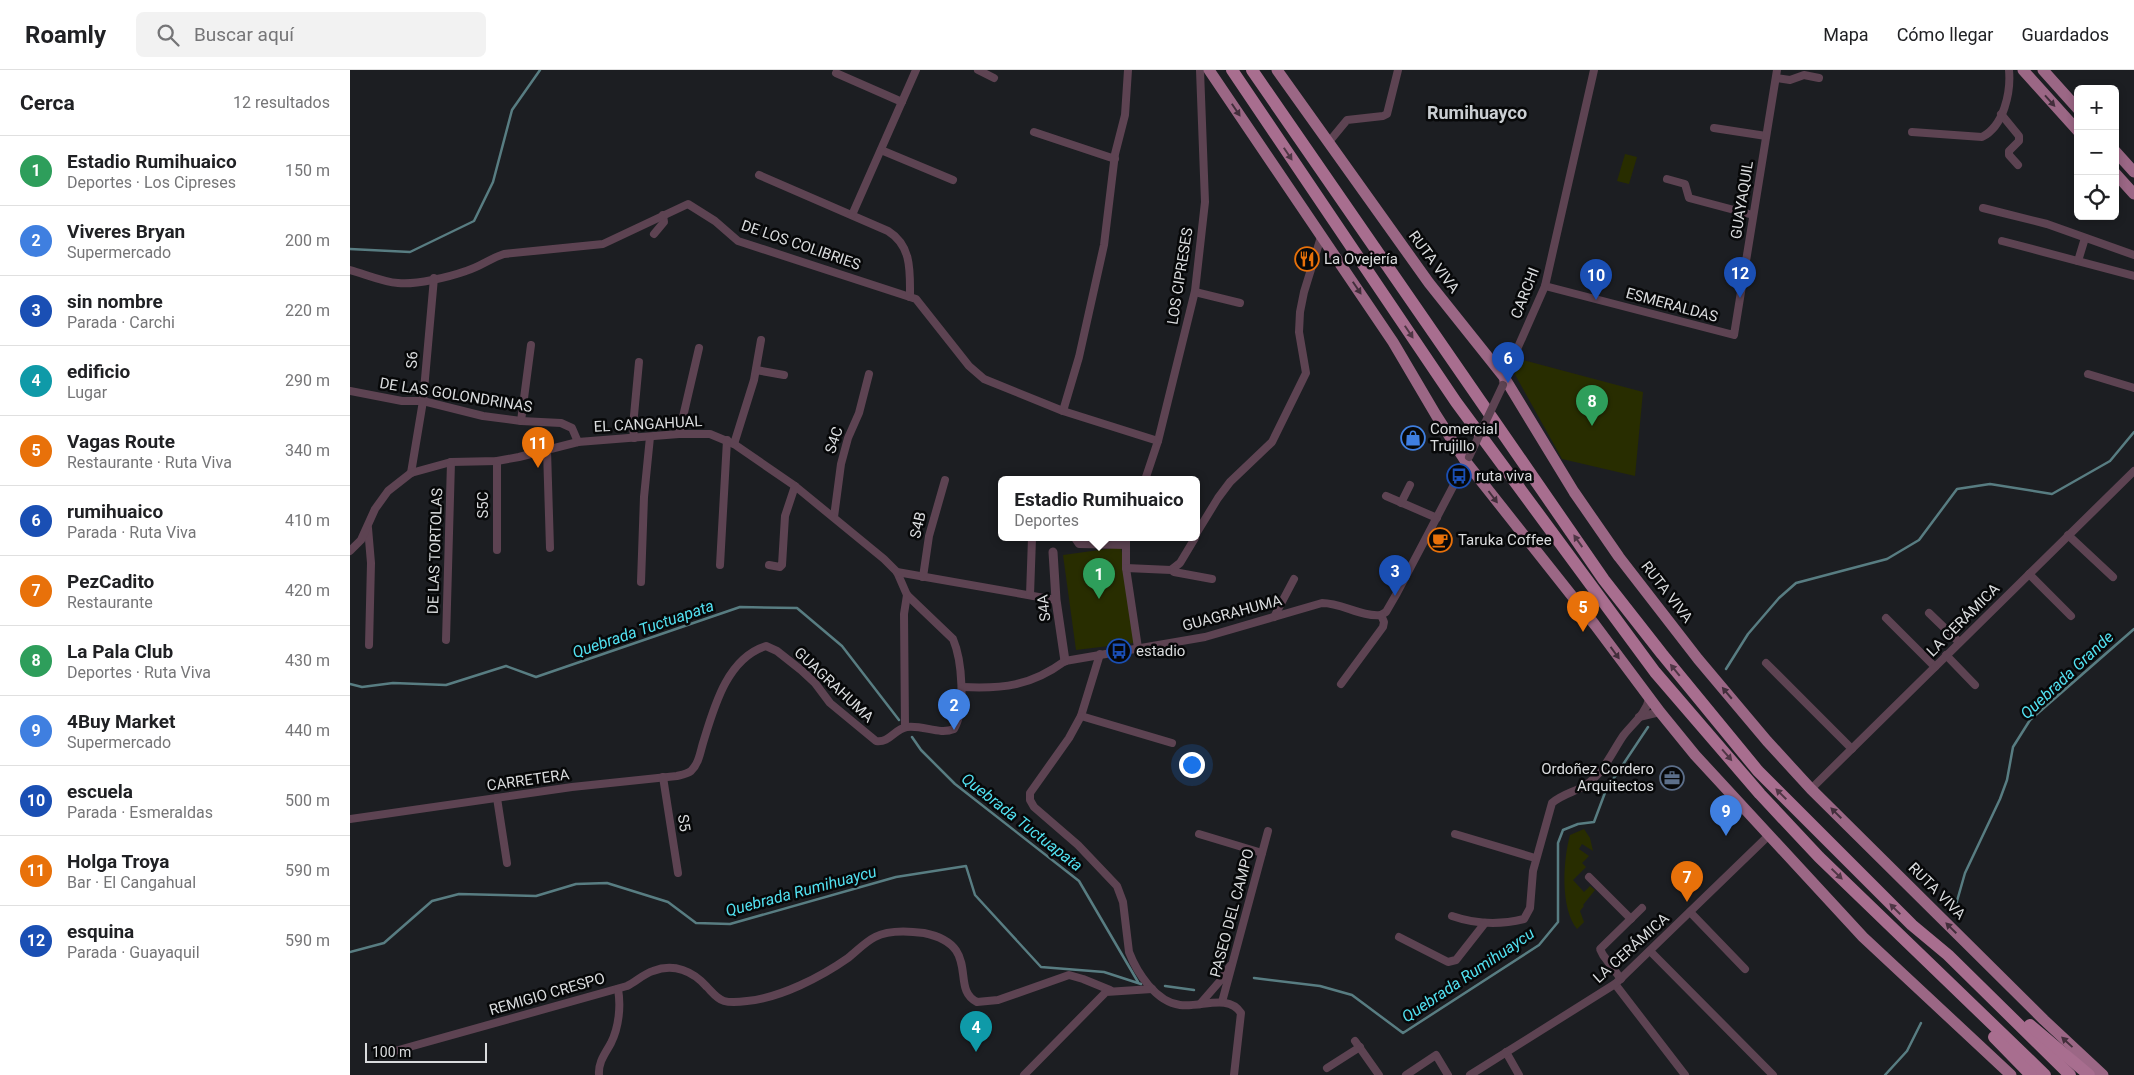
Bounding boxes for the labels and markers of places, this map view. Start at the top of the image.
restaurant icon: La Ovejería [1294,246,1320,272]
place label: La Ovejería [1324,250,1398,268]
pin: 12 [1724,257,1756,298]
pin: 10 [1580,259,1612,300]
pin: 6 [1492,342,1524,383]
pin: 8 [1576,385,1608,426]
place label: Comercial Trujillo [1430,420,1498,455]
shop icon: Comercial Trujillo [1400,425,1426,451]
pin: 11 [522,427,554,468]
bus stop icon: ruta viva [1446,463,1472,489]
place label: ruta viva [1476,467,1532,485]
cafe icon: Taruka Coffee [1427,527,1453,553]
place label: Taruka Coffee [1458,531,1552,549]
pin: 3 [1379,555,1411,596]
pin: 1 [1083,558,1115,599]
pin: 5 [1567,591,1599,632]
bus stop icon: estadio [1106,638,1132,664]
place label: estadio [1136,642,1185,660]
pin: 2 [938,689,970,730]
place label: Ordoñez Cordero Arquitectos [1541,760,1654,795]
office icon: Ordoñez Cordero Arquitectos [1659,765,1685,791]
pin: 9 [1710,795,1742,836]
pin: 7 [1671,861,1703,902]
pin: 4 [960,1011,992,1052]

